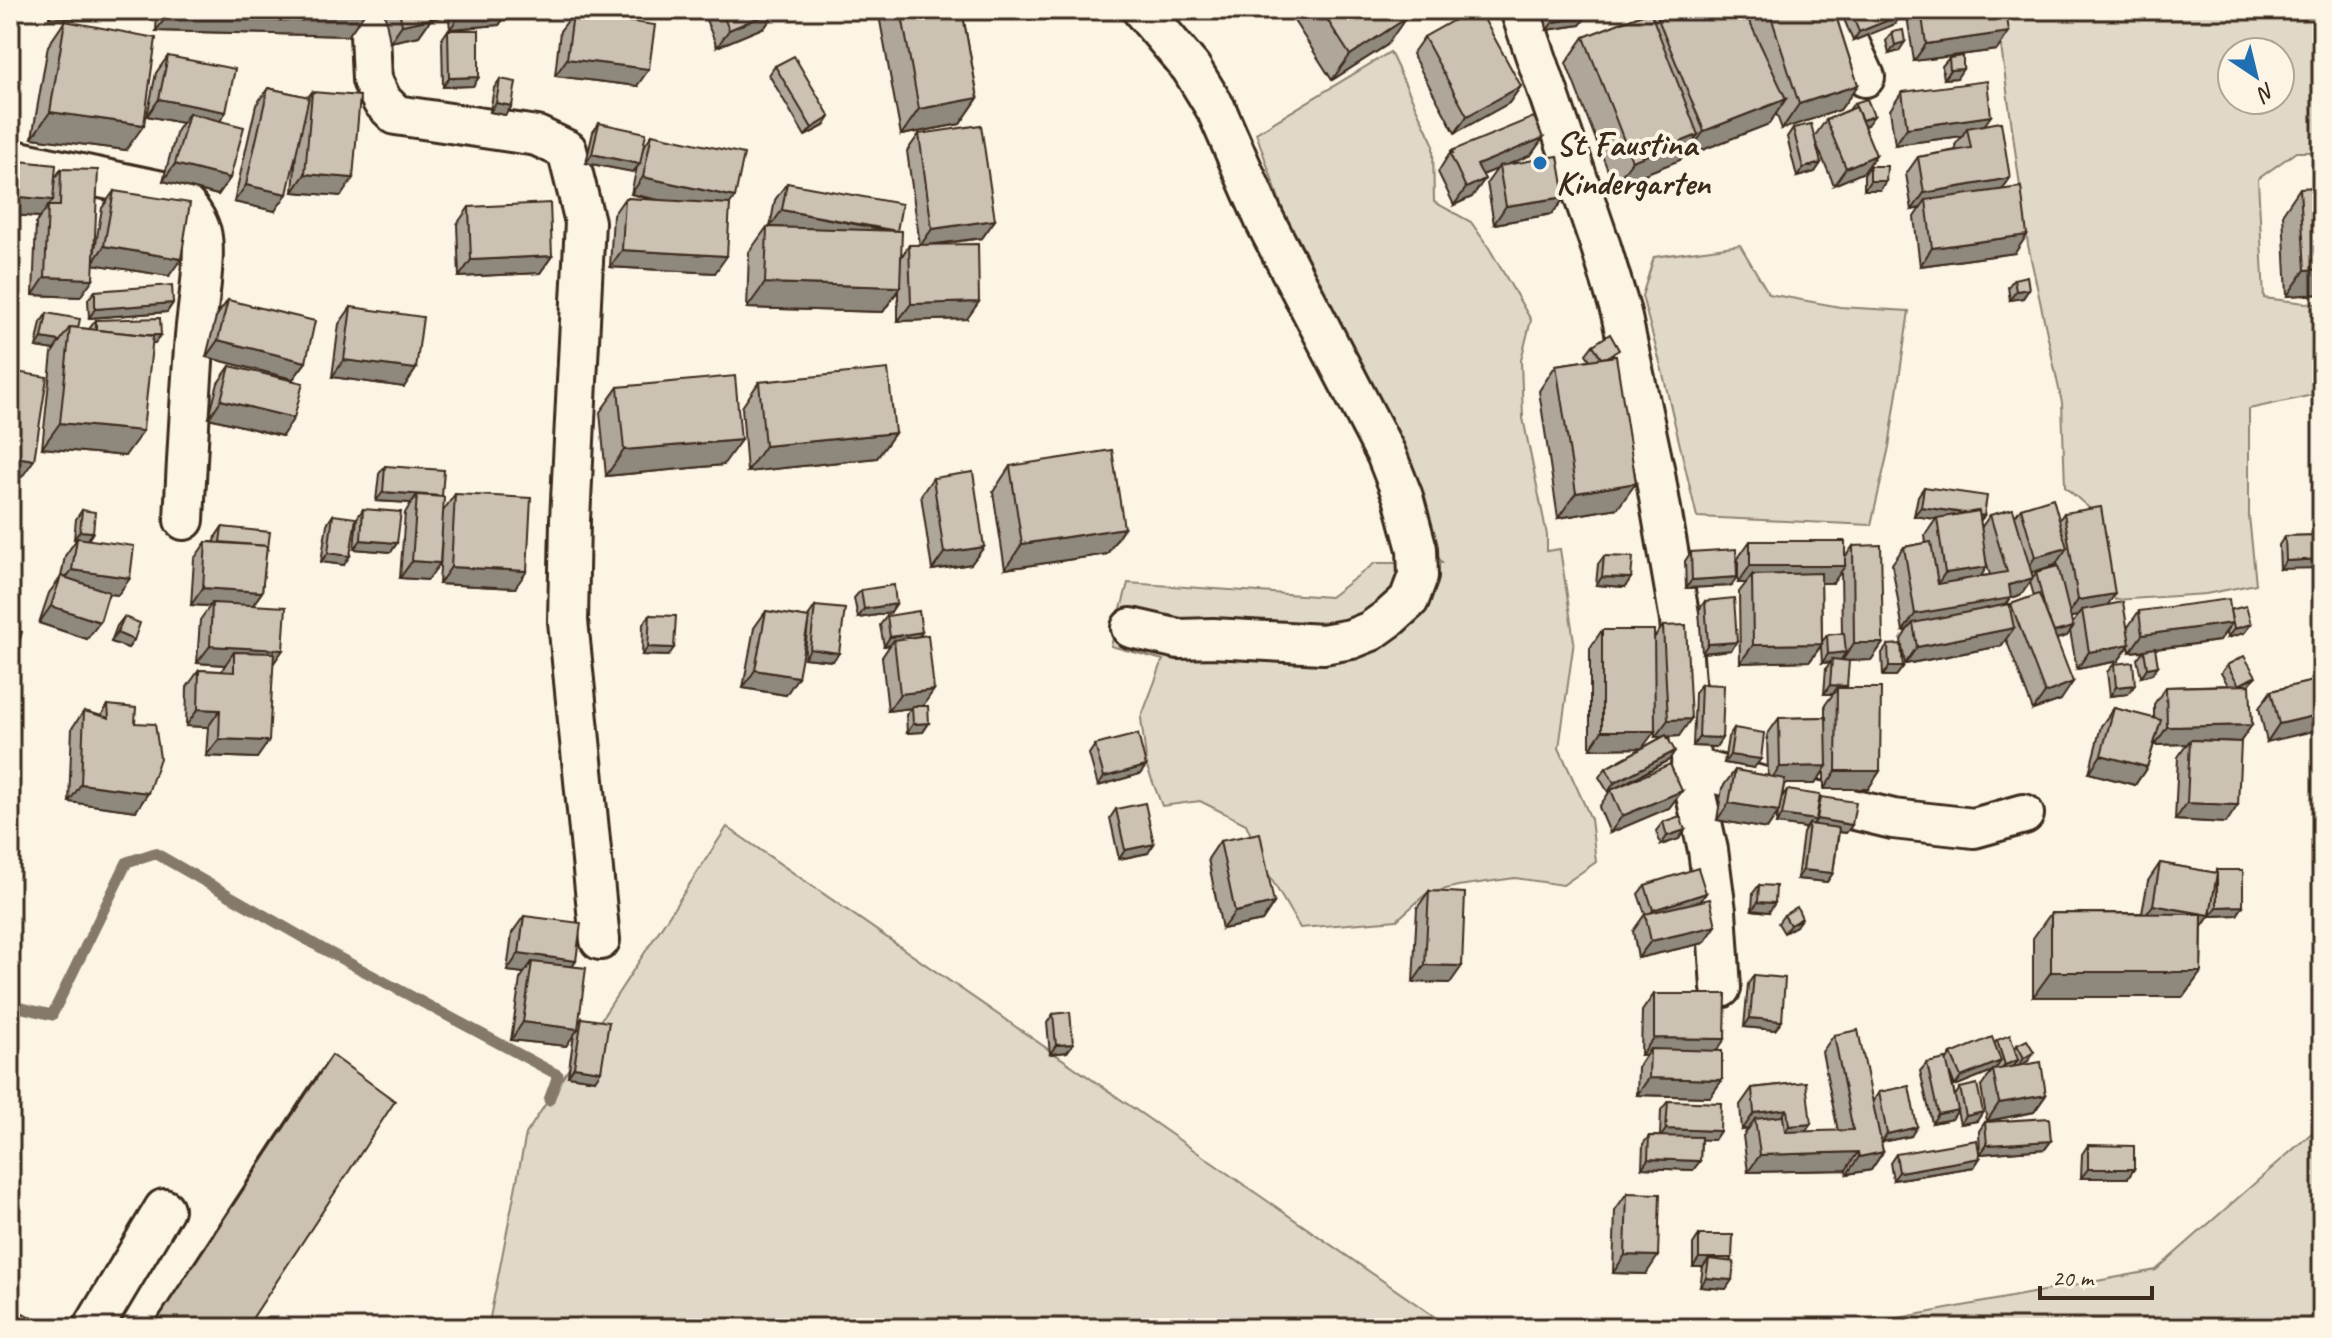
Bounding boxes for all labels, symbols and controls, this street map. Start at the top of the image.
north arrow [2216,36,2296,116]
text: N [2251,76,2281,109]
place label: St Faustina Kindergarten [1556,122,1712,204]
marker: St Faustina Kindergarten [1531,154,1549,172]
scale bar [2040,1250,2152,1300]
text: 20 m [2052,1263,2095,1293]

